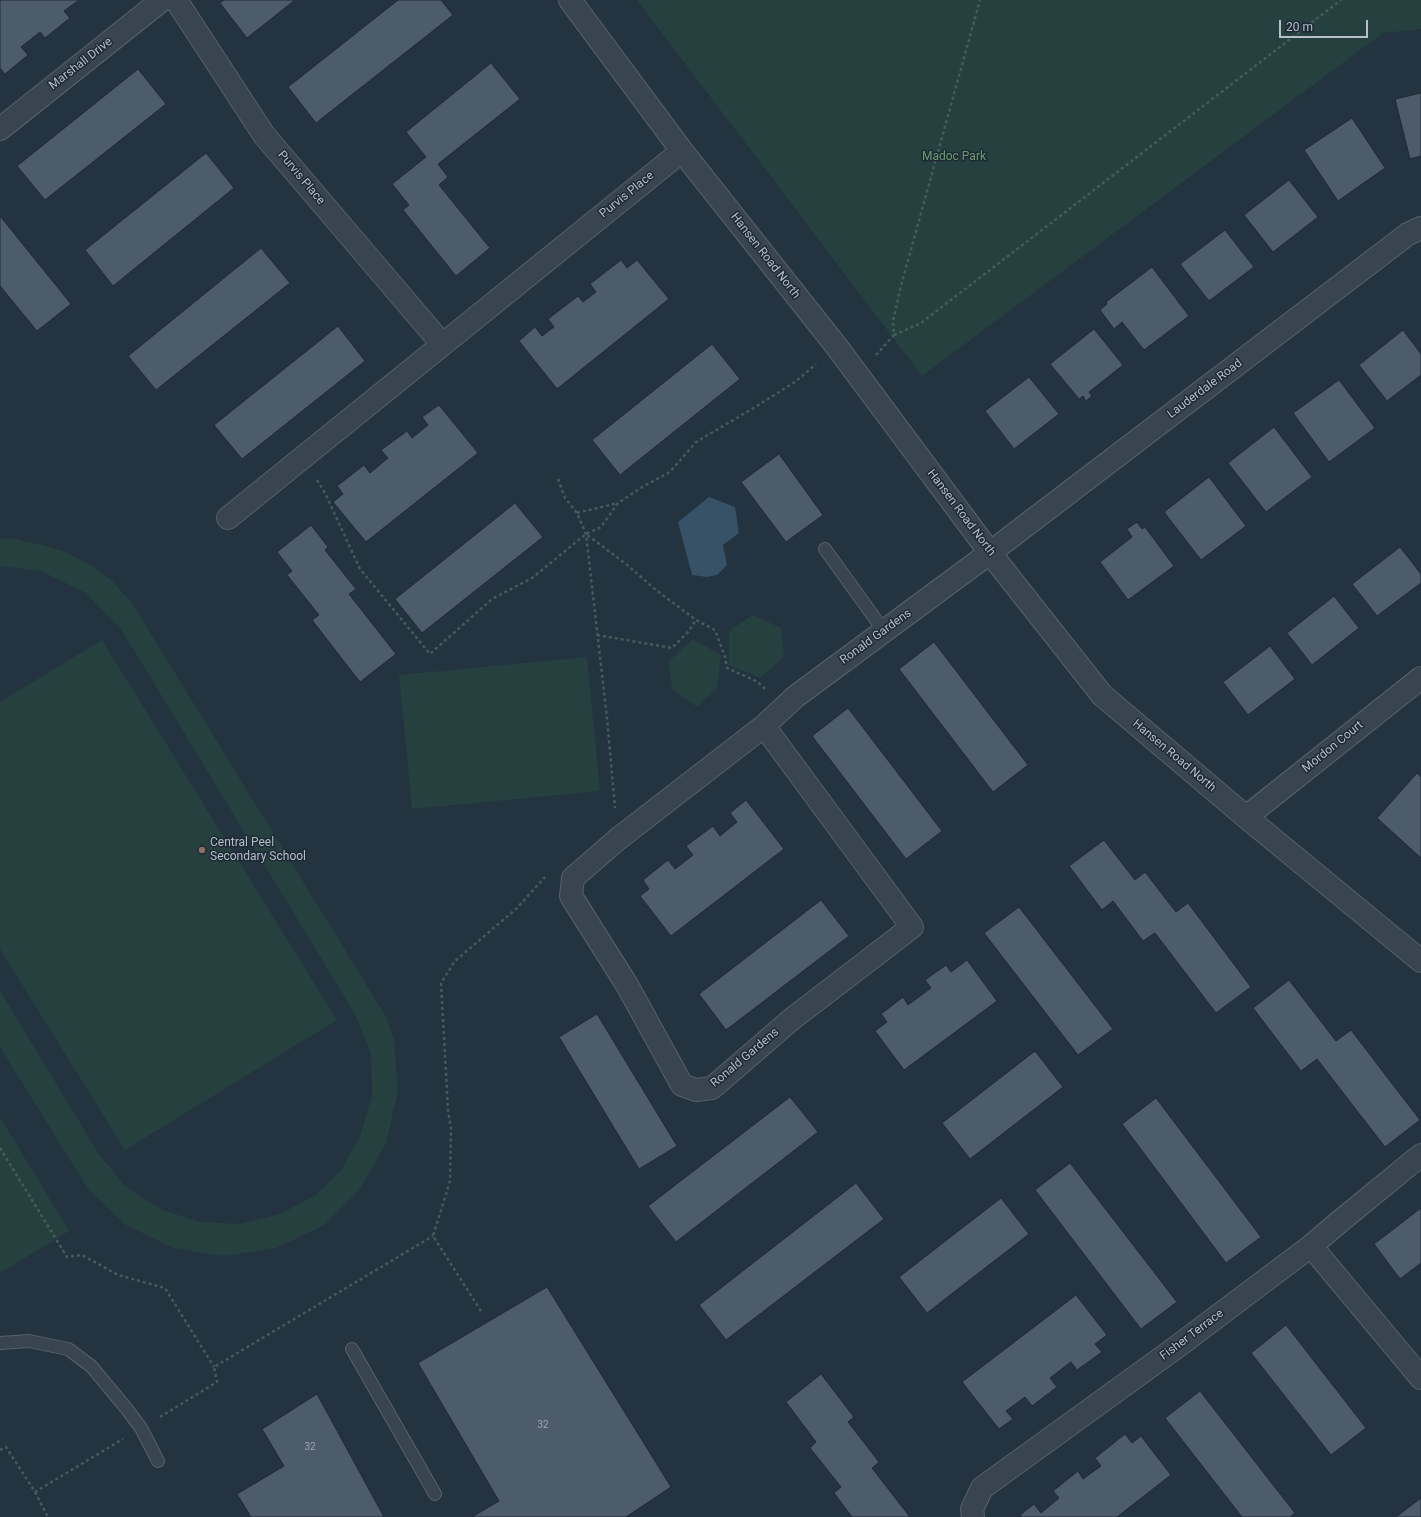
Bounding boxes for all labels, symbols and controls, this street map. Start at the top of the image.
scale bar [1281,12,1370,38]
text: 20 m [1286,20,1313,34]
street label: Marshall Drive [47,35,115,93]
street label: Purvis Place [274,148,328,208]
park label: Madoc Park [922,150,986,164]
street label: Purvis Place [597,169,657,221]
street label: Hansen Road North [727,210,803,302]
street label: Lauderdale Road [1165,356,1245,422]
street label: Hansen Road North [924,467,998,559]
street label: Ronald Gardens [838,606,914,668]
street label: Hansen Road North [1129,717,1219,795]
street label: Mordon Court [1300,718,1366,776]
place label: Central Peel Secondary School [210,836,306,864]
marker: Central Peel Secondary School [197,845,207,855]
street label: Ronald Gardens [708,1025,782,1091]
street label: Fisher Terrace [1157,1306,1227,1364]
house number: 32 [537,1419,549,1431]
house number: 32 [304,1441,316,1453]

